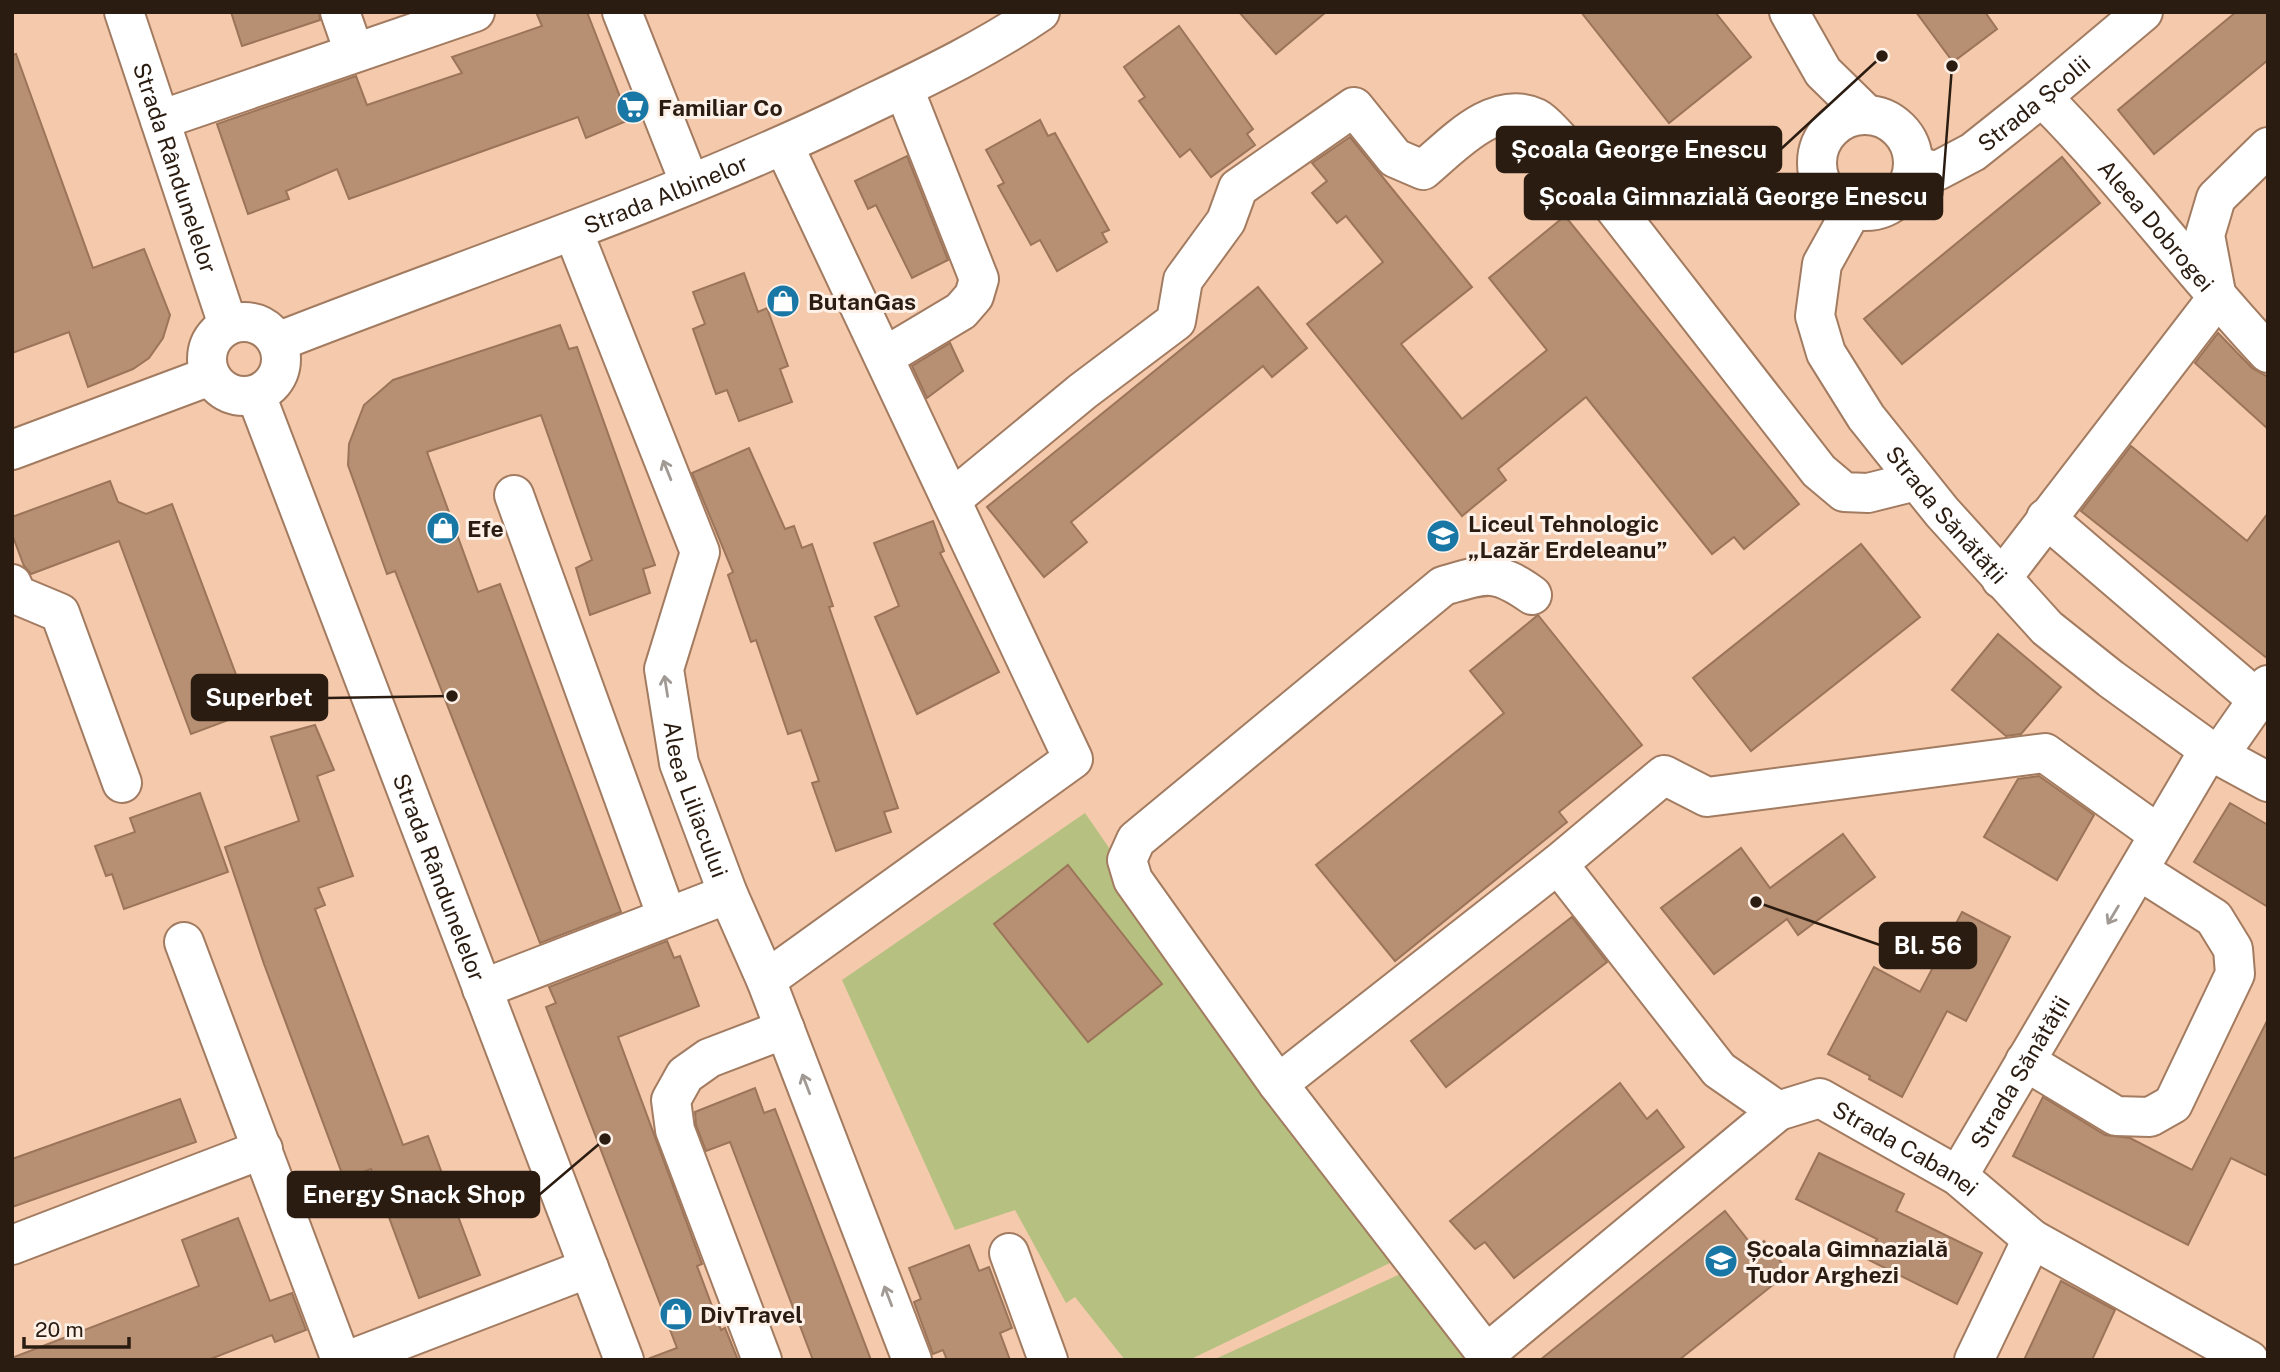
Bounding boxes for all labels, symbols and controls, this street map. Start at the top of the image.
street label: Strada Școlii [1972,49,2095,157]
street label: Strada Rândunelelor [128,59,223,276]
supermarket icon: Familiar Co [614,88,652,126]
place label: Familiar Co [658,94,783,121]
callout: Școala George Enescu [1497,127,1781,172]
text: Școala George Enescu [1511,135,1767,164]
street label: Strada Albinelor [580,148,752,239]
street label: Aleea Dobrogei [2093,154,2220,296]
callout: Școala Gimnazială George Enescu [1525,174,1942,219]
text: Școala Gimnazială George Enescu [1539,182,1927,211]
shop icon: ButanGas [764,282,802,320]
place label: ButanGas [808,288,916,315]
street label: Strada Sănătății [1881,440,2013,589]
one-way arrow [660,460,673,481]
shop icon: Efe [424,509,462,547]
place label: Liceul Tehnologic „Lazăr Erdeleanu” [1468,510,1667,563]
place label: Efe [467,515,504,542]
school or university icon: Liceul Tehnologic „Lazăr Erdeleanu” [1424,517,1462,555]
callout: Superbet [192,675,327,720]
one-way arrow [659,675,672,698]
text: Superbet [205,683,313,711]
street label: Aleea Liliacului [659,719,734,881]
street label: Strada Rândunelelor [388,770,492,985]
one-way arrow [2106,904,2120,924]
callout: Bl. 56 [1880,923,1976,968]
text: Bl. 56 [1894,931,1962,959]
street label: Strada Sănătății [1964,991,2075,1153]
one-way arrow [798,1073,811,1095]
street label: Strada Cabanei [1828,1095,1984,1201]
callout: Energy Snack Shop [288,1172,539,1217]
text: Energy Snack Shop [303,1180,525,1208]
place label: Școala Gimnazială Tudor Arghezi [1746,1235,1948,1288]
school or university icon: Școala Gimnazială Tudor Arghezi [1702,1242,1740,1280]
one-way arrow [880,1286,893,1308]
shop icon: DivTravel [657,1295,695,1333]
place label: DivTravel [700,1301,803,1328]
scale bar [24,1306,130,1350]
text: 20 m [35,1317,84,1342]

